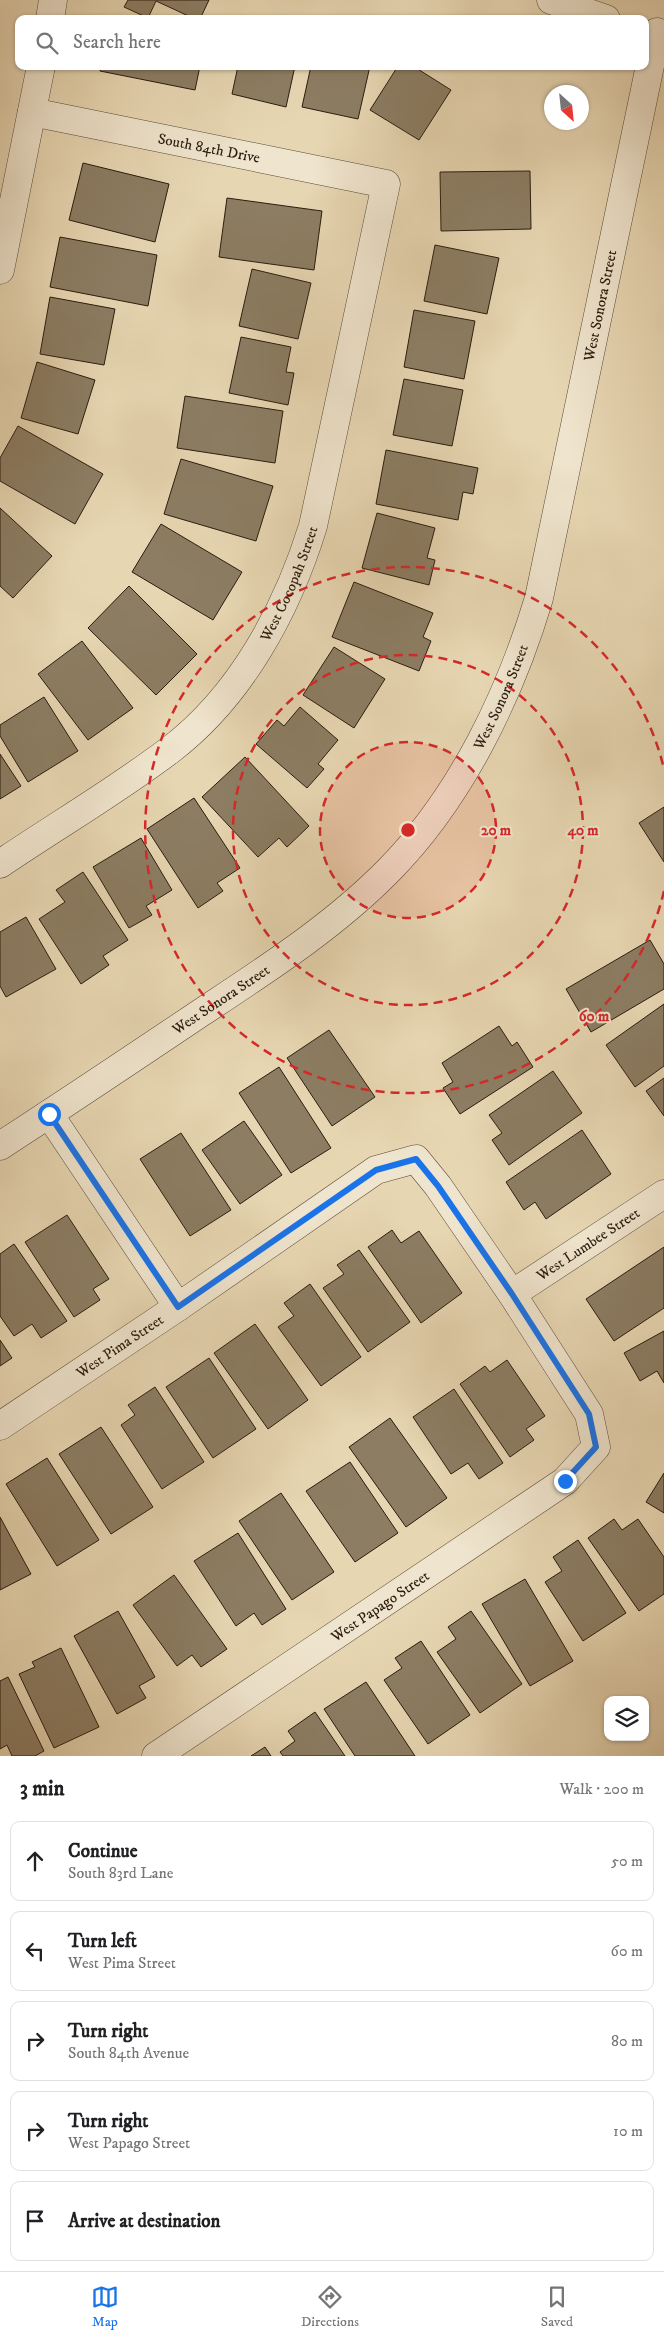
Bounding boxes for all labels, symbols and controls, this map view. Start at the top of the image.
search box [15,15,649,70]
icon: search [33,29,61,57]
text: Search here [73,31,161,54]
north arrow [544,85,589,130]
street label: South 84th Drive [156,129,262,168]
street label: West Sonora Street [579,248,621,364]
street label: West Cocopah Street [255,524,322,646]
street label: West Sonora Street [469,642,533,754]
centre of rings [399,821,417,839]
text: 20 m [481,821,512,840]
text: 40 m [566,821,599,840]
street label: West Sonora Street [168,961,274,1040]
text: 60 m [579,1007,610,1026]
route start [38,1103,61,1126]
street label: West Lumbee Street [532,1203,644,1286]
street label: West Pima Street [72,1310,168,1383]
route end [554,1470,577,1493]
street label: West Papago Street [327,1566,433,1647]
map controls [604,1696,649,1741]
button: layers [604,1696,649,1741]
text: 3 min [20,1776,65,1802]
text: Walk · 200 m [560,1779,644,1799]
text: Continue [68,1840,138,1863]
icon: ahead [21,1847,49,1875]
text: 50 m [611,1851,643,1871]
text: South 83rd Lane [68,1863,173,1883]
text: Turn left [68,1930,137,1953]
icon: left [21,1937,49,1965]
text: 60 m [611,1941,643,1961]
text: West Pima Street [68,1953,176,1973]
text: Turn right [68,2020,148,2043]
icon: right [21,2027,49,2055]
text: 80 m [611,2031,643,2051]
text: South 84th Avenue [68,2043,189,2063]
text: Turn right [68,2110,148,2133]
icon: right [21,2117,49,2145]
text: 10 m [613,2121,643,2141]
text: West Papago Street [68,2133,190,2153]
icon: arrive [21,2207,49,2235]
text: Arrive at destination [68,2210,220,2233]
tab: Map [91,2283,119,2331]
tab: Directions [301,2283,359,2331]
tab: Saved [541,2283,573,2331]

